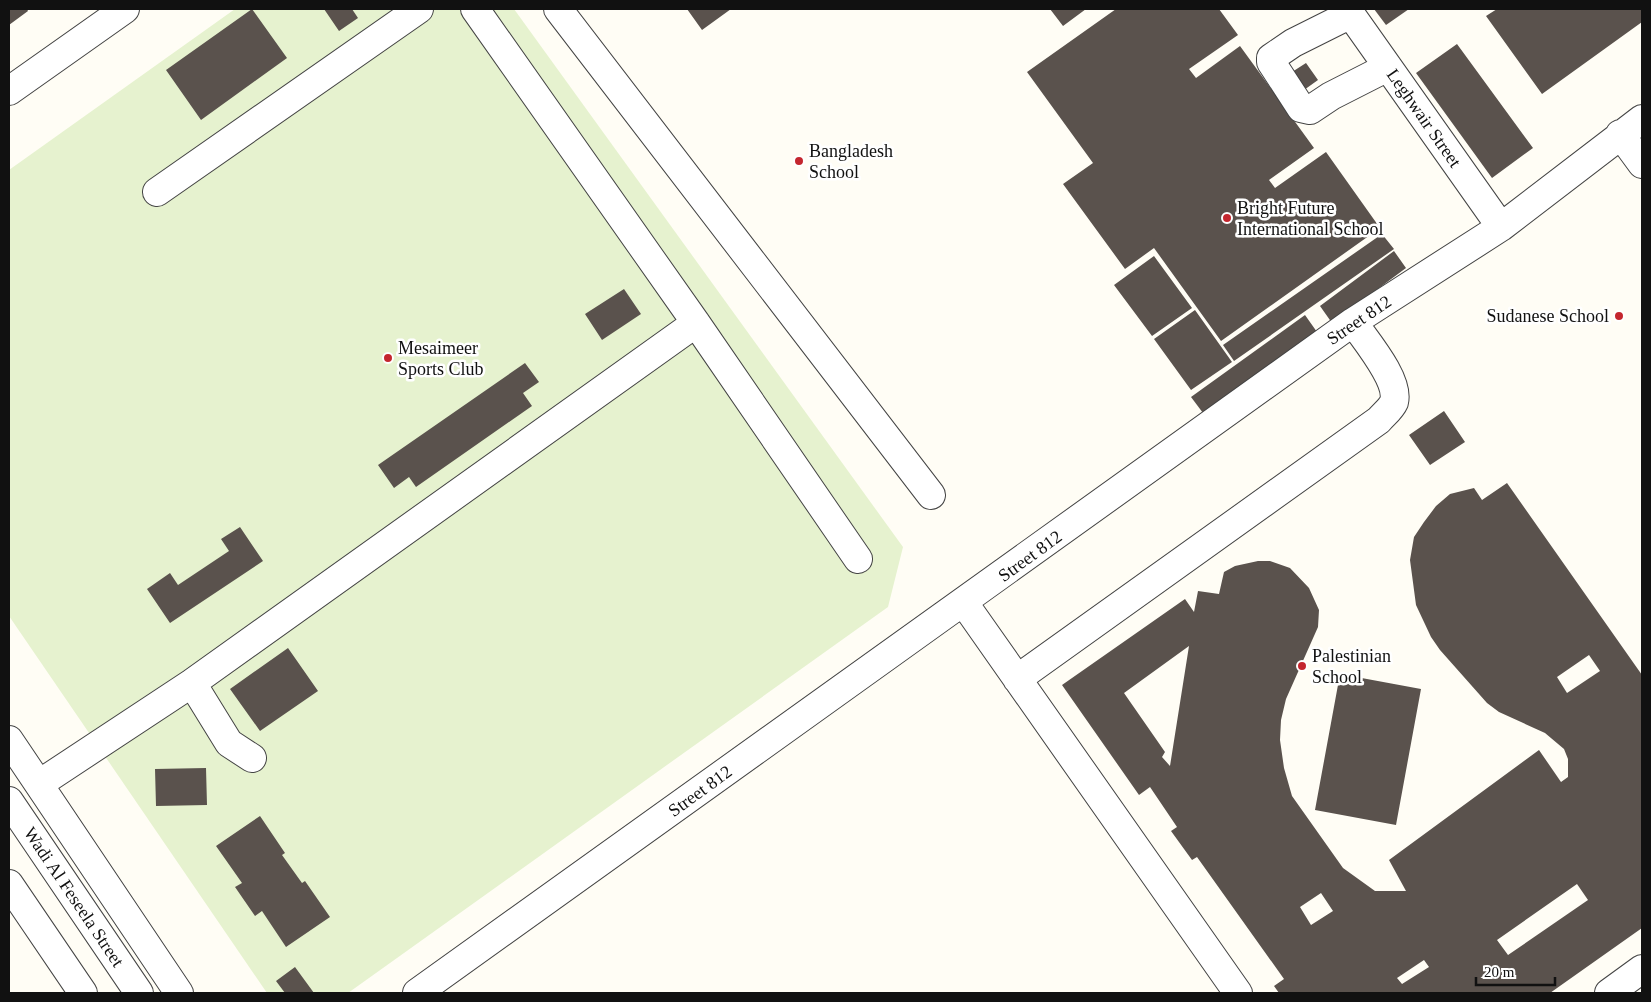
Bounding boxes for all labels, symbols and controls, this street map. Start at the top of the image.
street label: Leghwair Street [1383,65,1465,171]
place label: Bangladesh School [809,141,893,182]
marker: Bangladesh School [793,155,805,167]
place label: Bright Future International School [1237,198,1383,239]
marker: Bright Future International School [1221,212,1233,224]
street label: Street 812 [1323,291,1395,349]
place label: Sudanese School [1487,306,1609,326]
marker: Sudanese School [1613,310,1625,322]
place label: Mesaimeer Sports Club [398,338,484,379]
marker: Mesaimeer Sports Club [382,352,394,364]
street label: Street 812 [994,526,1066,586]
place label: Palestinian School [1312,646,1391,687]
marker: Palestinian School [1296,660,1308,672]
street label: Street 812 [664,761,736,821]
street label: Wadi Al Feseela Street [20,823,128,971]
scale bar [1476,954,1555,986]
text: 20 m [1484,964,1515,980]

